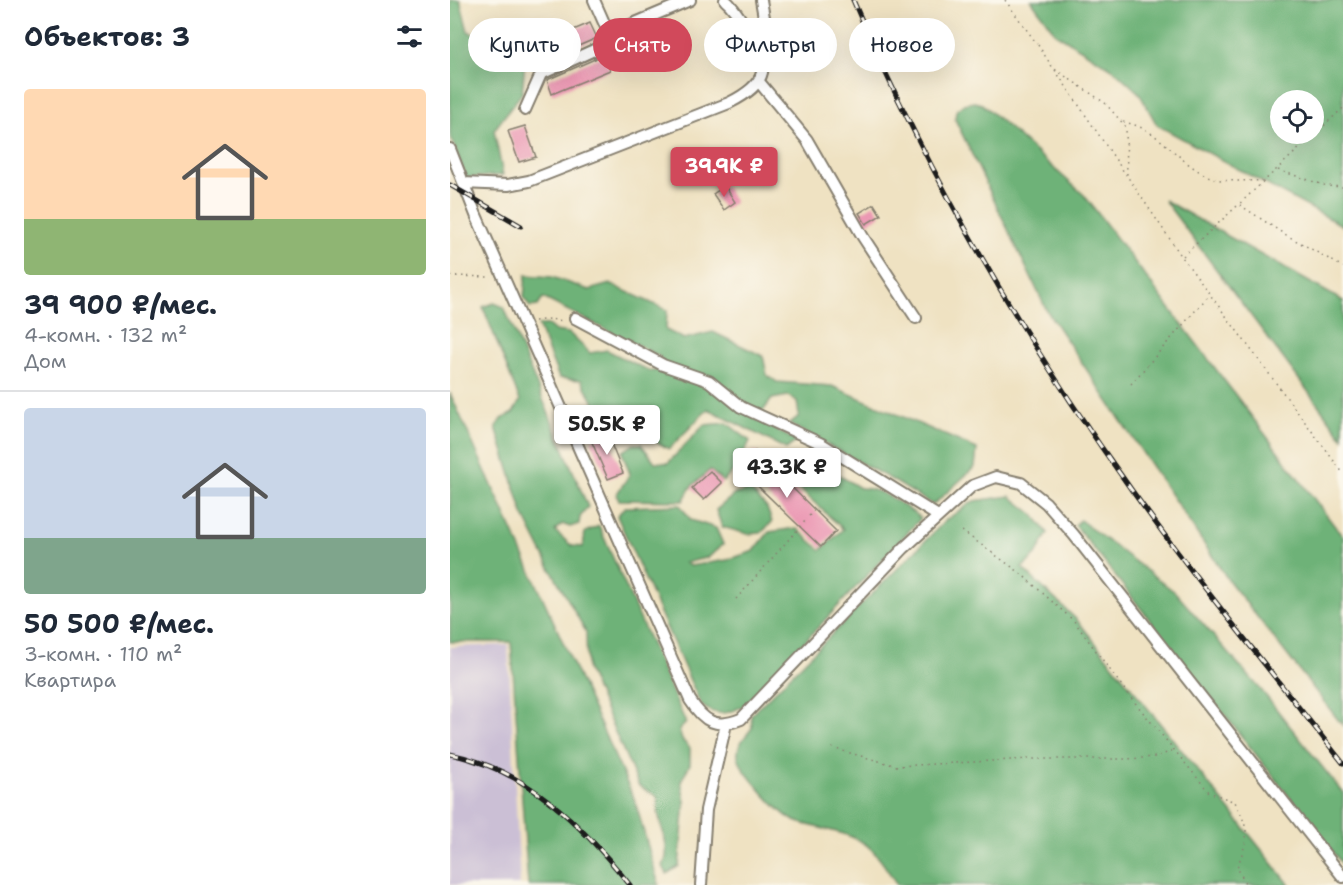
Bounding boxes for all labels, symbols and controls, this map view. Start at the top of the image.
chip: Купить [468,18,581,72]
chip: Снять [593,18,692,72]
chip: Фильтры [704,18,837,72]
chip: Новое [849,18,955,72]
text: Объектов: 3 [24,19,190,54]
icon: filters [393,20,426,53]
map controls [1270,90,1324,144]
button: locate [1270,90,1324,144]
icon: home [171,128,279,236]
pin: 39.9K ₽ [669,147,779,198]
text: 39.9K ₽ [685,153,763,179]
text: 39 900 ₽/мес. [24,287,217,322]
text: 4-комн. · 132 m² [24,322,187,348]
text: Дом [24,348,66,374]
pin: 50.5K ₽ [552,405,662,456]
text: 50.5K ₽ [568,411,646,437]
icon: home [171,447,279,555]
pin: 43.3K ₽ [732,448,842,499]
text: 43.3K ₽ [747,454,827,480]
text: 50 500 ₽/мес. [24,606,214,641]
text: 3-комн. · 110 m² [24,641,182,667]
text: Квартира [24,667,116,693]

